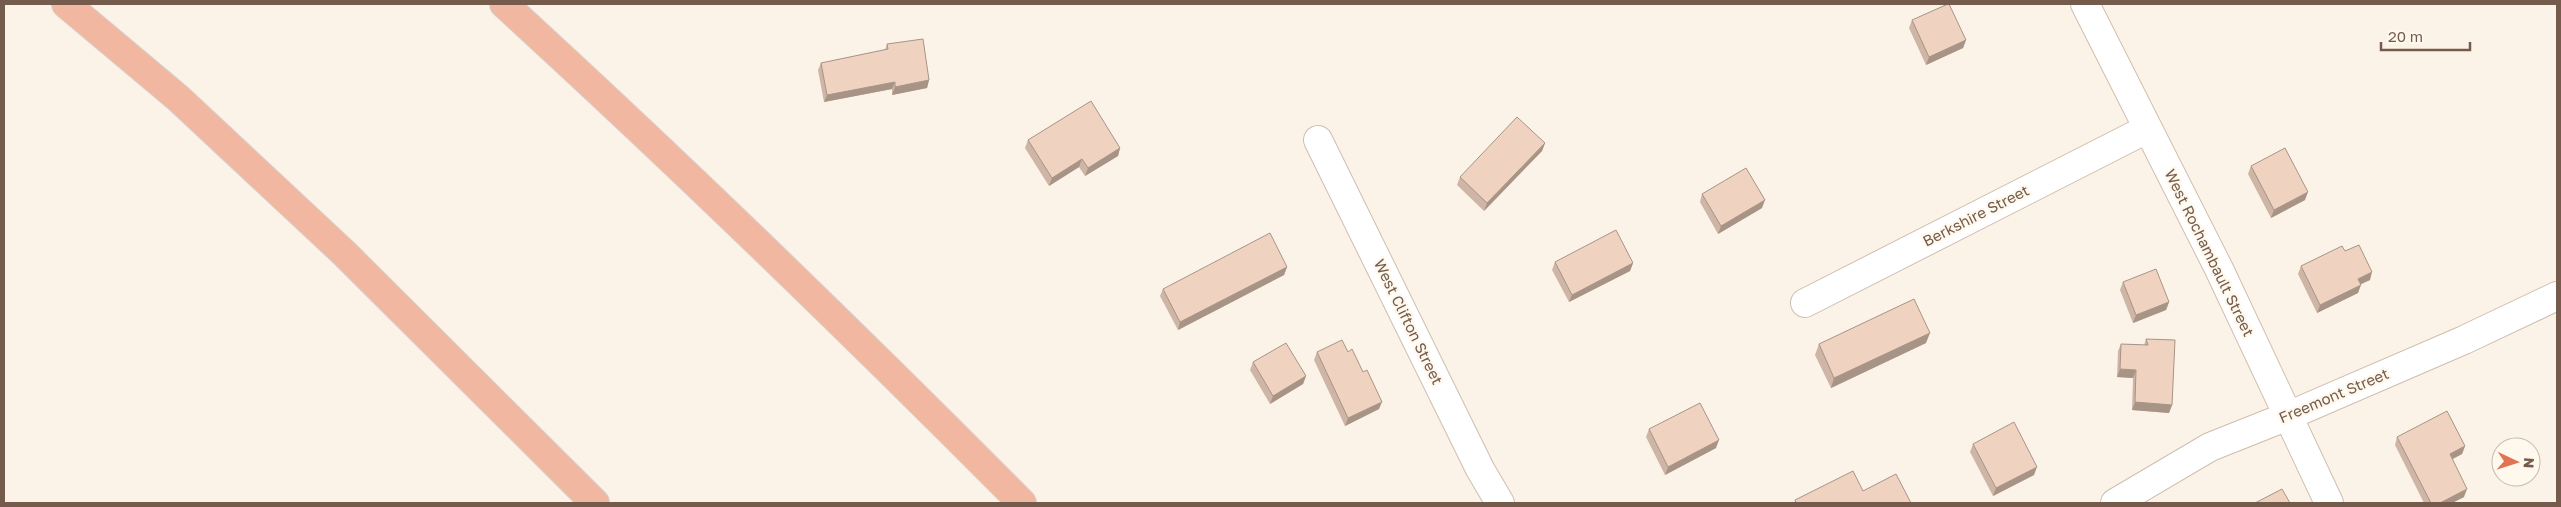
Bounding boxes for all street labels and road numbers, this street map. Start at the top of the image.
street label: West Rochambault Street [2162,166,2258,339]
street label: Berkshire Street [1919,181,2032,250]
street label: West Clifton Street [1371,256,1447,387]
street label: Freemont Street [2276,364,2391,426]

